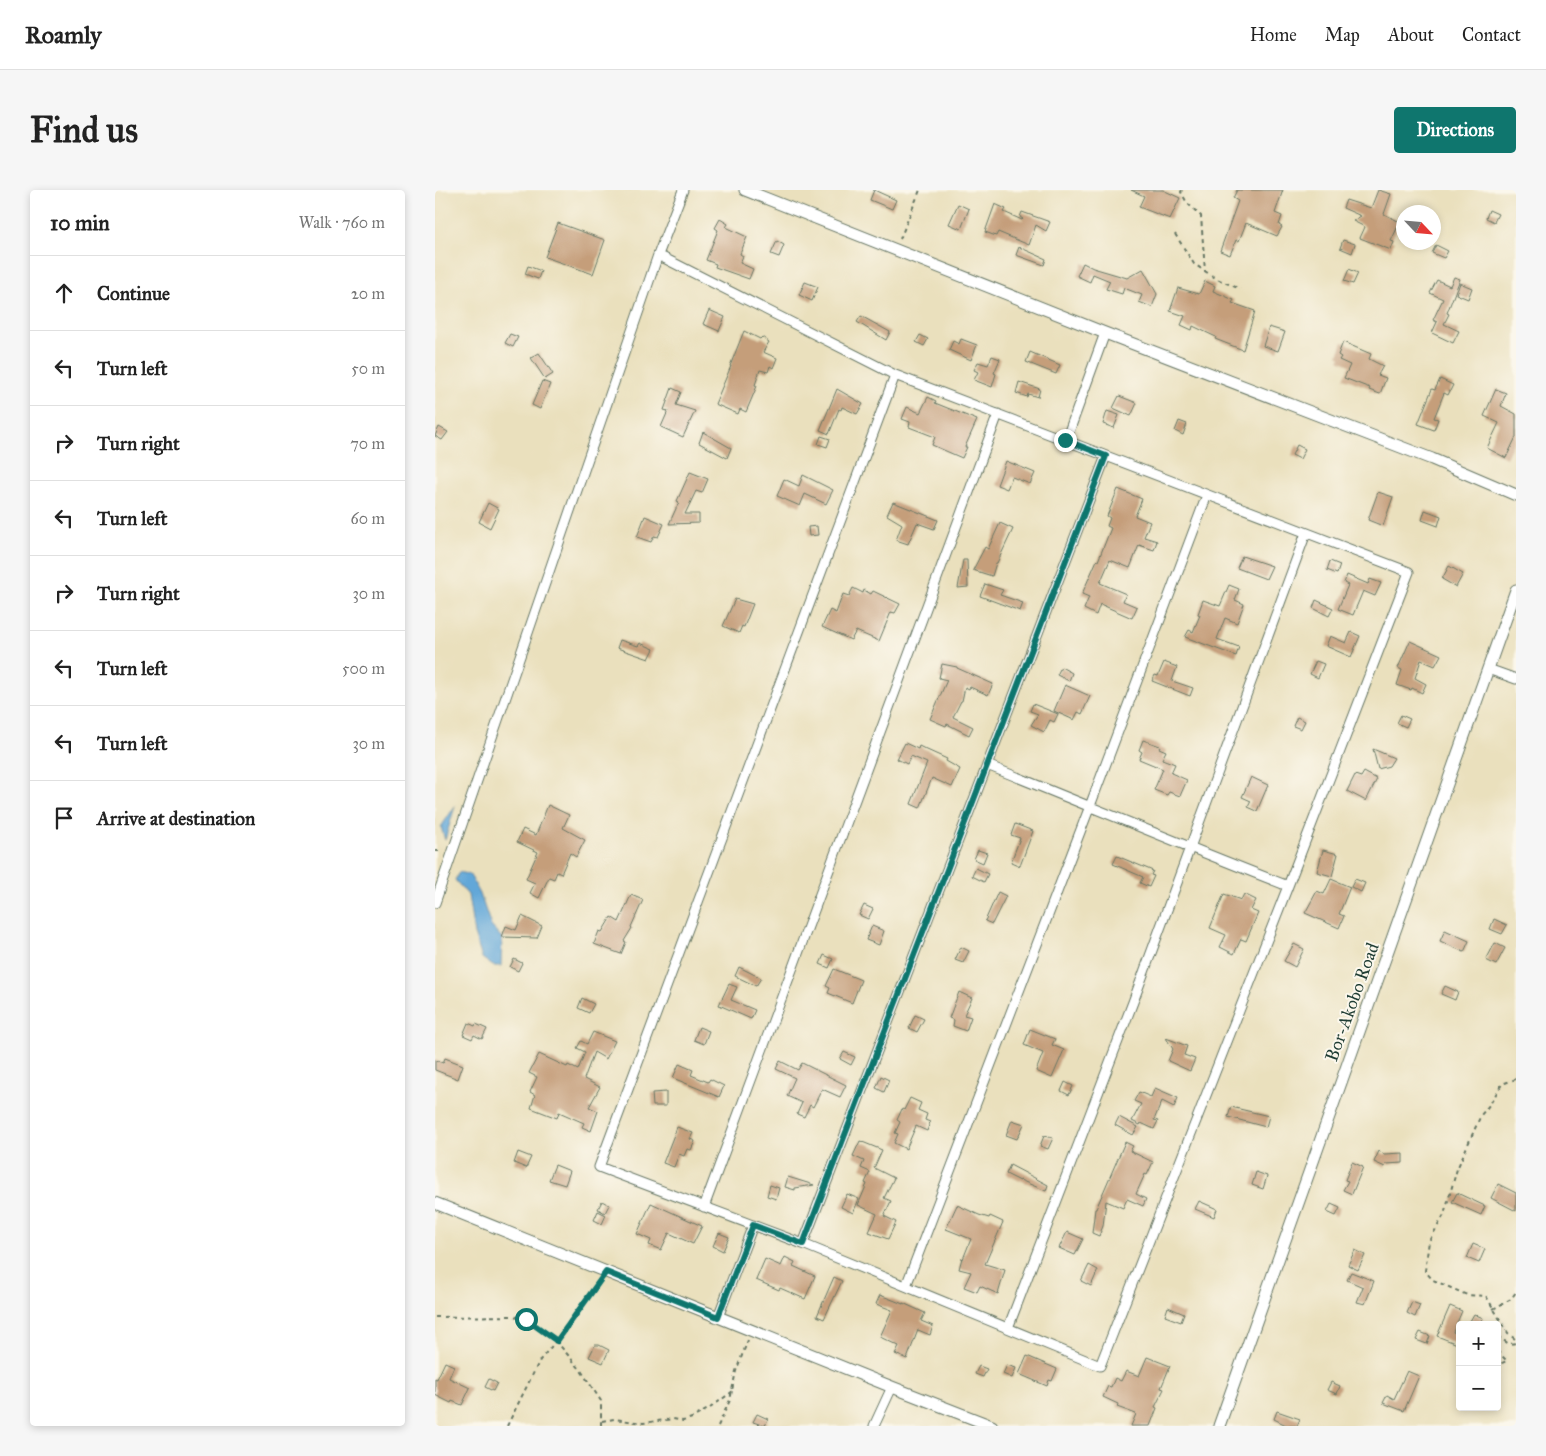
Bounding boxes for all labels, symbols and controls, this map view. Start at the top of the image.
text: Roamly [25,20,102,50]
text: Home [1250,24,1297,46]
text: Map [1325,24,1360,46]
text: About [1388,24,1434,46]
text: Contact [1462,24,1521,46]
button: Directions [1394,107,1516,153]
text: Find us [30,109,138,152]
north arrow [1396,205,1441,250]
text: 10 min [50,210,110,236]
text: Walk · 760 m [299,213,385,232]
icon: ahead [50,279,78,307]
text: Continue [97,282,170,305]
text: 20 m [351,284,385,303]
icon: left [50,354,78,382]
text: Turn left [97,357,167,380]
text: 50 m [351,359,385,378]
icon: right [50,429,78,457]
route end [1054,429,1077,452]
text: Turn right [97,432,180,455]
text: 70 m [350,434,385,453]
icon: left [50,504,78,532]
text: Turn left [97,507,167,530]
text: 60 m [351,509,385,528]
icon: right [50,579,78,607]
text: Turn right [97,582,180,605]
text: 30 m [352,584,385,603]
icon: left [50,654,78,682]
text: Turn left [97,657,167,680]
text: 500 m [342,659,385,678]
icon: left [50,729,78,757]
text: Turn left [97,732,167,755]
text: 30 m [352,734,385,753]
icon: arrive [50,804,78,832]
text: Arrive at destination [97,807,255,830]
street label: Bor-Akobo Road [1320,940,1384,1064]
route start [515,1308,538,1331]
map controls [1456,1321,1501,1411]
button: + [1456,1321,1501,1366]
button: − [1456,1366,1501,1411]

